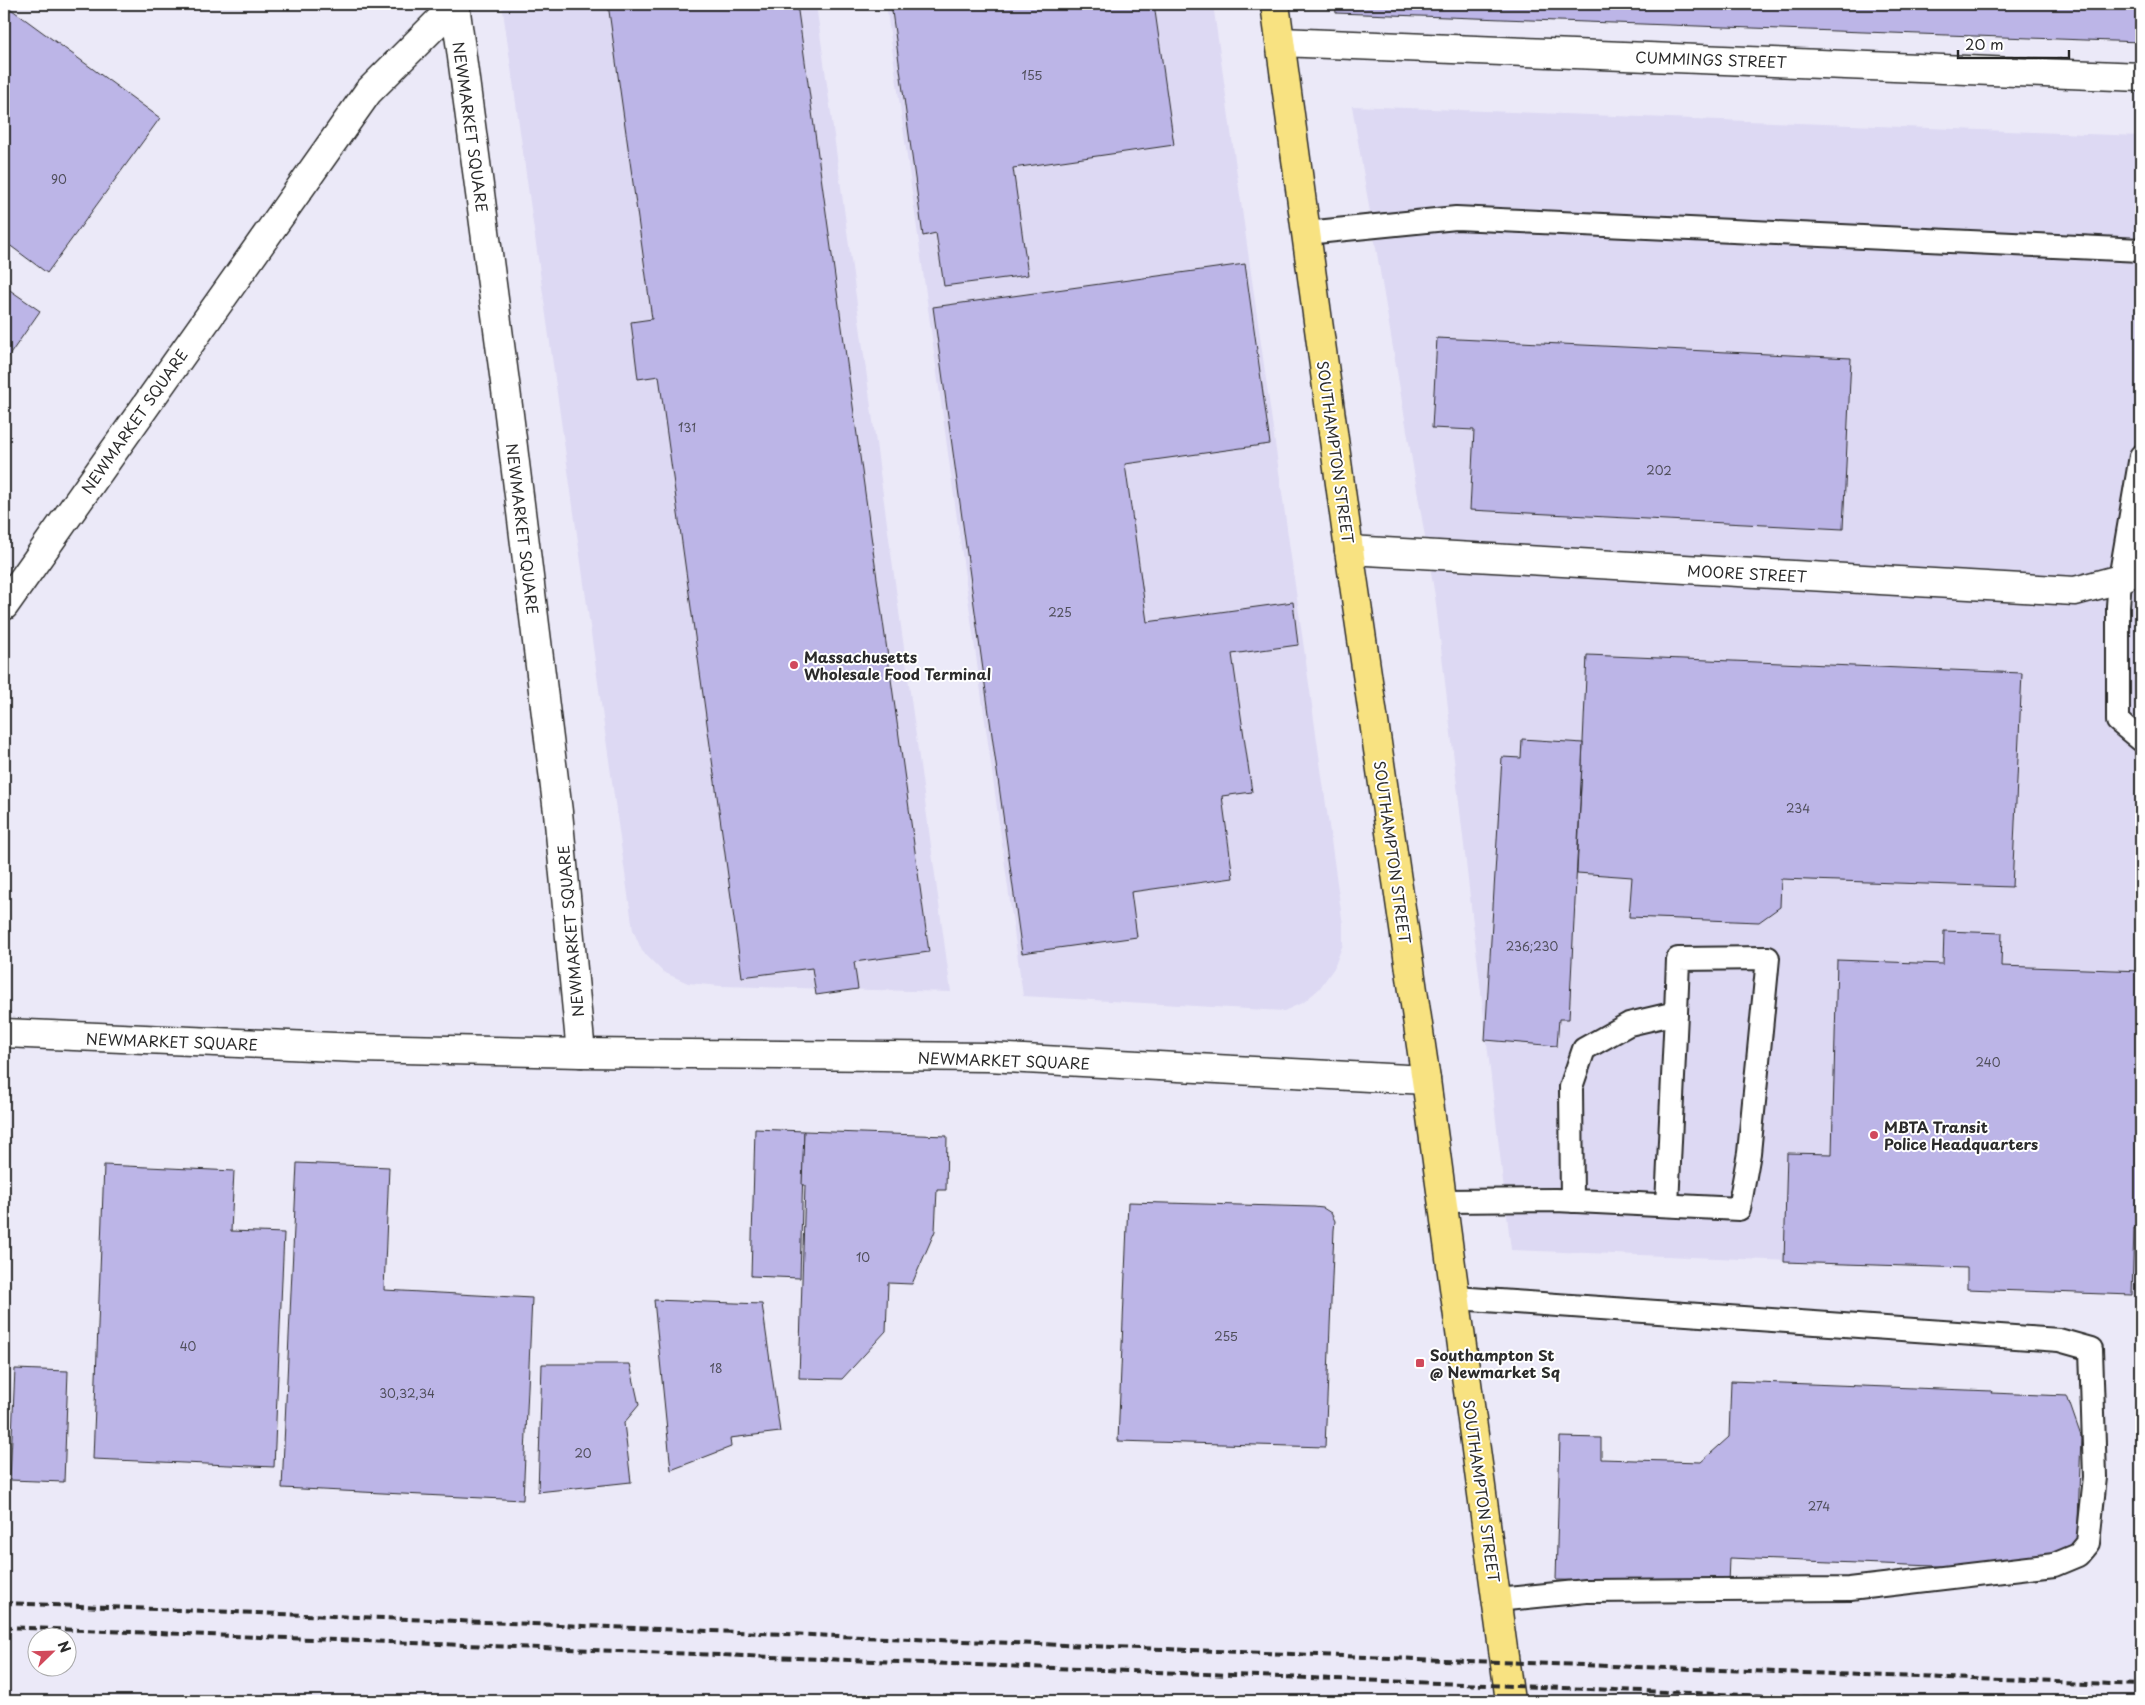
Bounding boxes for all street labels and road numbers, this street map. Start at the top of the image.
street label: NEWMARKET SQUARE [448,40,494,214]
street label: CUMMINGS STREET [1635,45,1788,73]
street label: NEWMARKET SQUARE [75,344,193,498]
street label: SOUTHAMPTON STREET [1312,359,1360,546]
street label: NEWMARKET SQUARE [501,442,545,616]
street label: MOORE STREET [1687,558,1808,588]
street label: SOUTHAMPTON STREET [1369,759,1417,946]
street label: NEWMARKET SQUARE [551,844,589,1018]
street label: NEWMARKET SQUARE [86,1027,258,1055]
street label: NEWMARKET SQUARE [918,1046,1090,1074]
street label: SOUTHAMPTON STREET [1458,1398,1506,1585]

